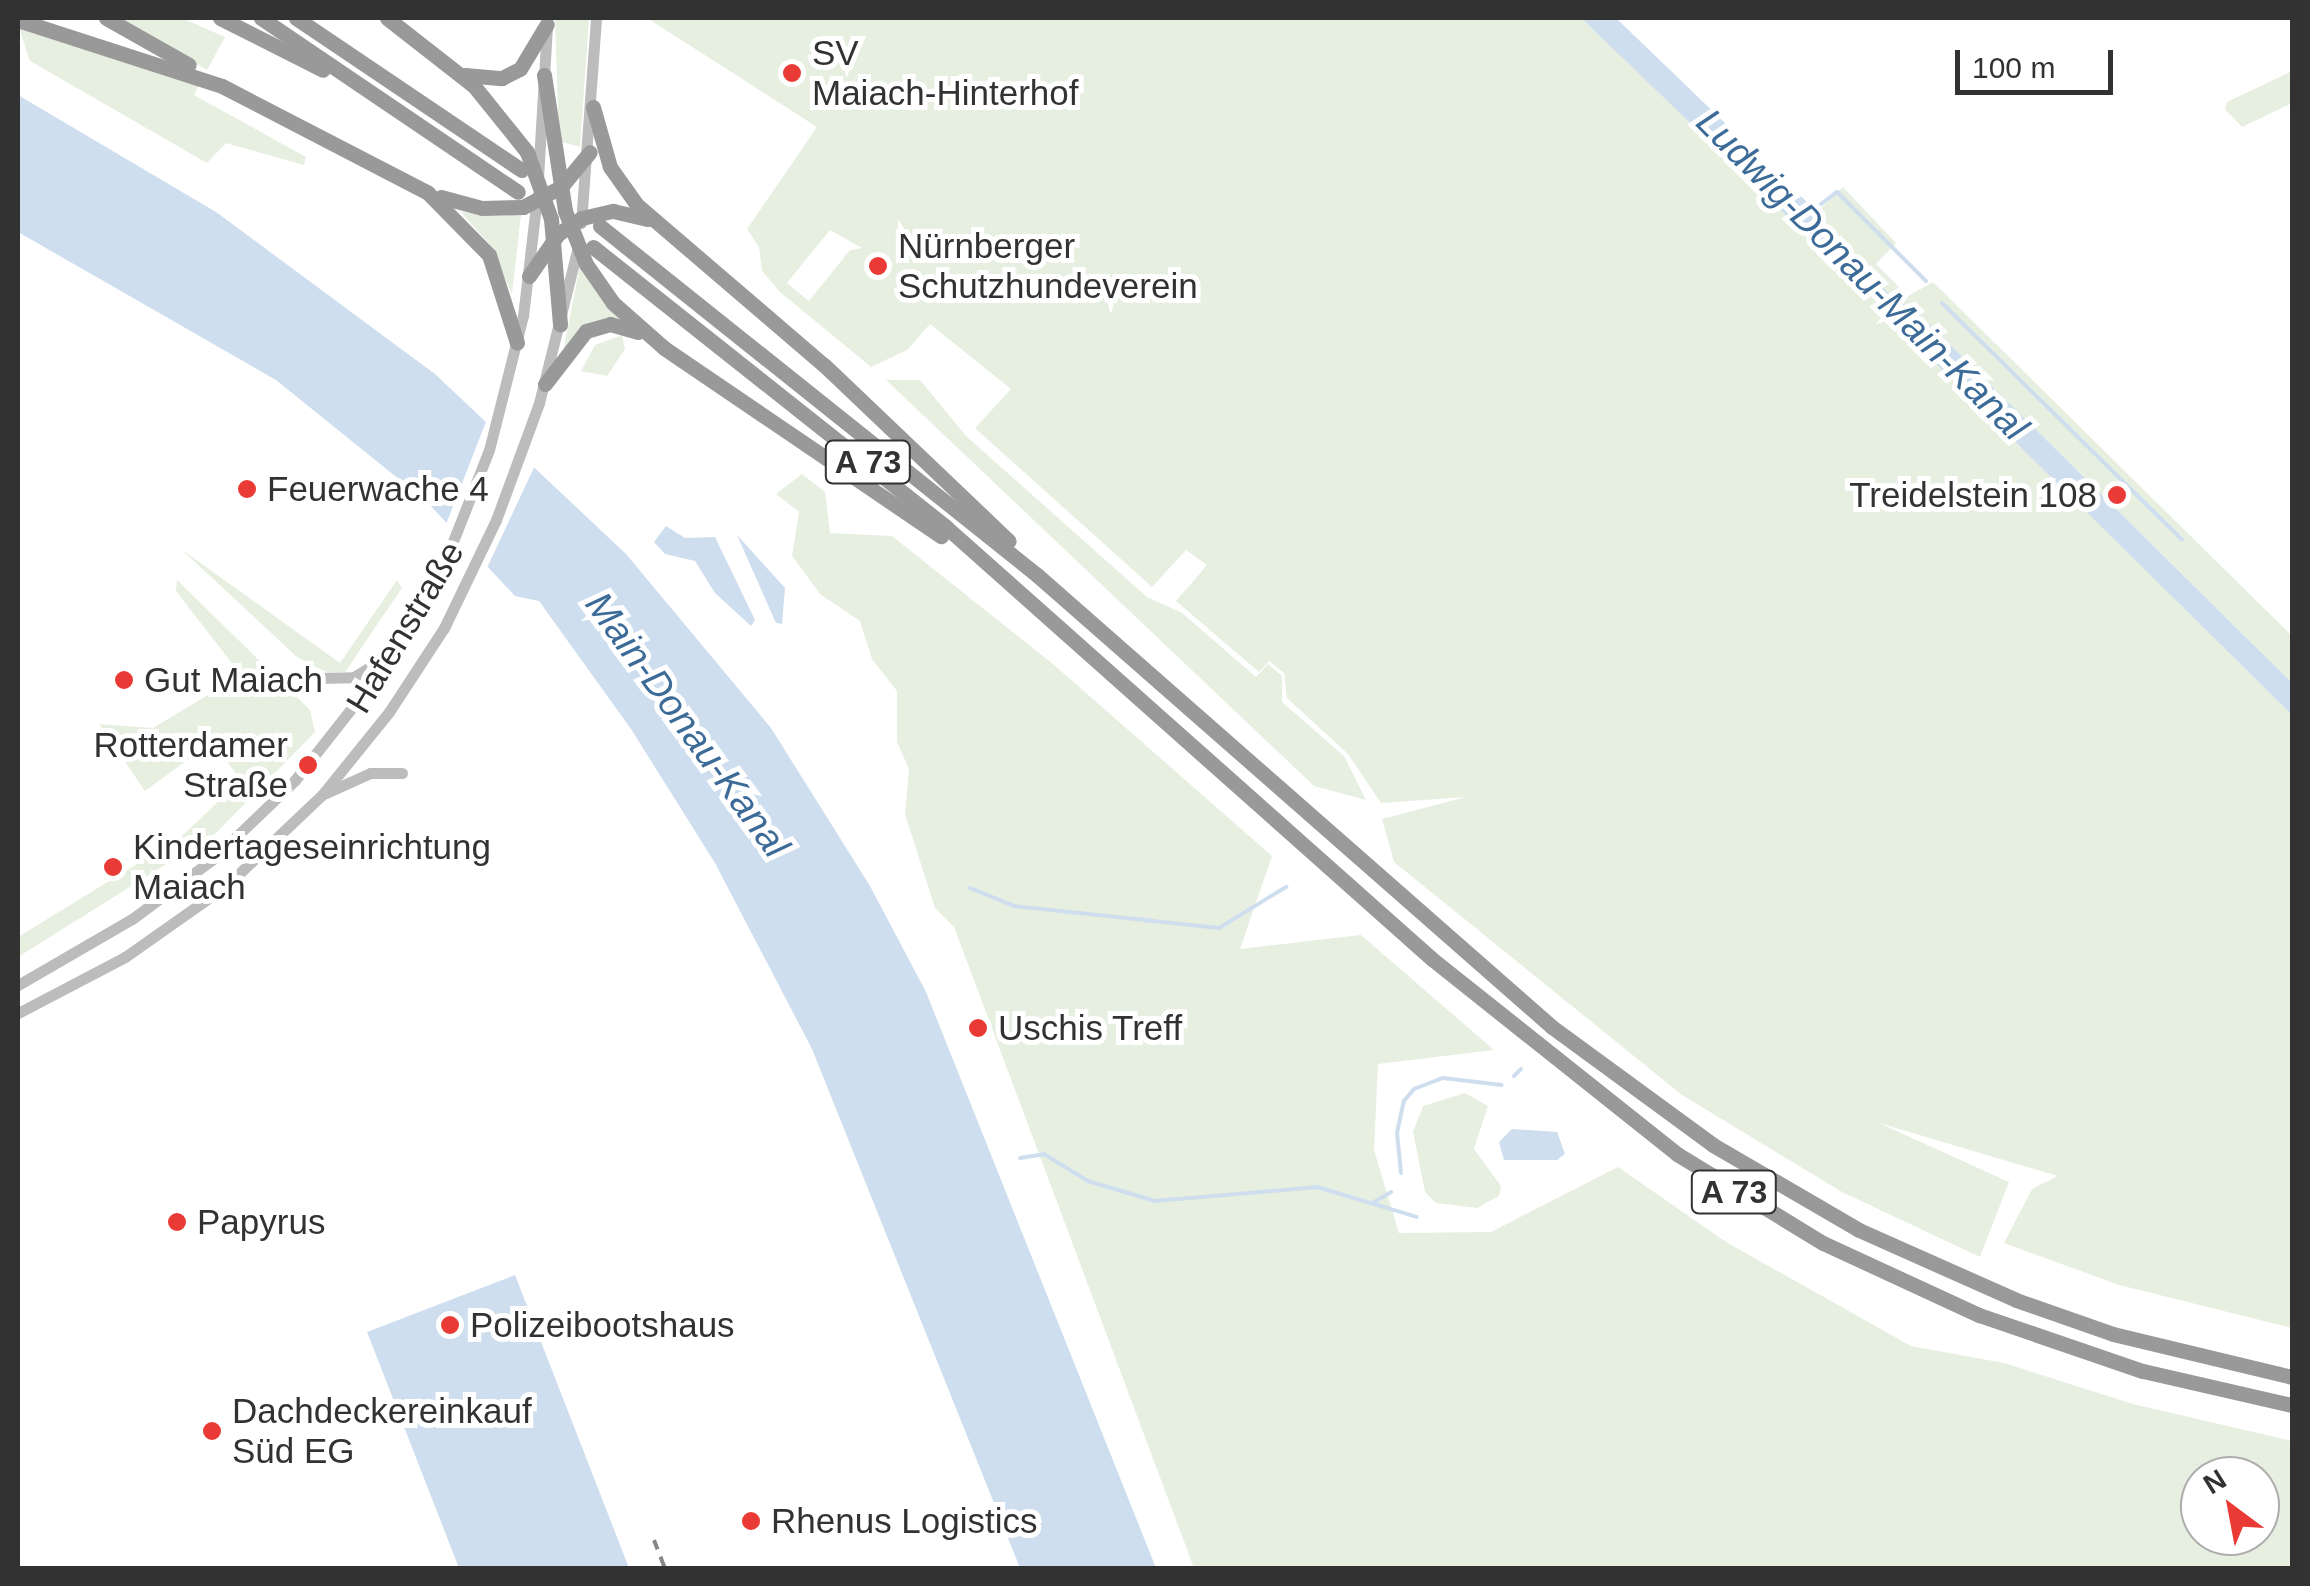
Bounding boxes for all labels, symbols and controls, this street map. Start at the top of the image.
scale bar [1960,30,2118,92]
place label: SV Maiach-Hinterhof [812,32,1078,114]
text: 100 m [1972,51,2055,84]
marker: SV Maiach-Hinterhof [781,62,803,84]
water label: Ludwig-Donau-Main-Kanal [1687,100,2037,450]
place label: Nürnberger Schutzhundeverein [898,225,1198,307]
marker: Nürnberger Schutzhundeverein [867,255,889,277]
road number: A 73 [823,435,913,489]
place label: Feuerwache 4 [267,468,489,510]
place label: Treidelstein 108 [1849,474,2097,516]
marker: Feuerwache 4 [236,478,258,500]
marker: Treidelstein 108 [2106,484,2128,506]
street label: Hafenstraße [337,534,473,720]
water label: Main-Donau-Kanal [575,583,799,867]
place label: Gut Maiach [144,659,323,701]
marker: Gut Maiach [113,669,135,691]
place label: Rotterdamer Straße [93,724,288,806]
marker: Rotterdamer Straße [297,754,319,776]
place label: Kindertageseinrichtung Maiach [133,826,491,908]
marker: Kindertageseinrichtung Maiach [102,856,124,878]
place label: Uschis Treff [998,1007,1183,1049]
marker: Uschis Treff [967,1017,989,1039]
road number: A 73 [1689,1165,1779,1219]
place label: Papyrus [197,1201,325,1243]
marker: Papyrus [166,1211,188,1233]
place label: Polizeibootshaus [470,1304,735,1346]
marker: Polizeibootshaus [439,1314,461,1336]
place label: Dachdeckereinkauf Süd EG [232,1390,532,1472]
marker: Dachdeckereinkauf Süd EG [201,1420,223,1442]
north arrow [2180,1456,2280,1556]
text: N [2198,1463,2232,1500]
place label: Rhenus Logistics [771,1500,1038,1542]
marker: Rhenus Logistics [740,1510,762,1532]

